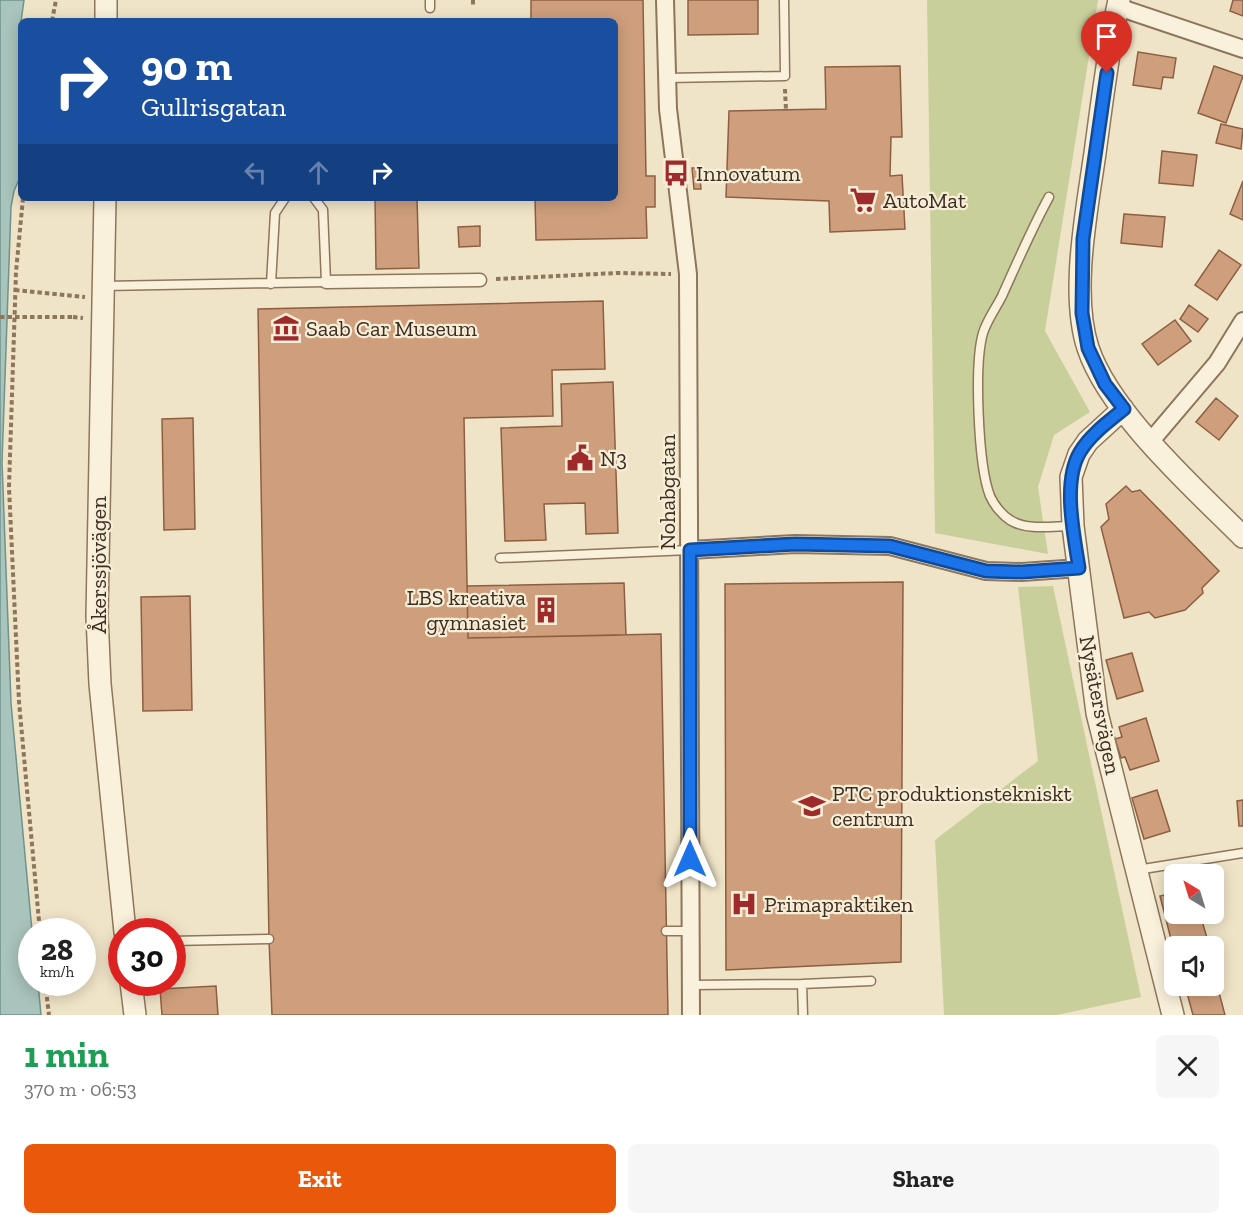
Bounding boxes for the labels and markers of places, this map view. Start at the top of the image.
pin [1081,11,1132,73]
bus stop icon: Innovatum [661,158,691,188]
place label: Innovatum [696,160,801,187]
supermarket icon: AutoMat [848,185,878,215]
place label: AutoMat [883,187,967,214]
museum icon: Saab Car Museum [271,313,301,343]
place label: Saab Car Museum [306,315,477,342]
public building icon: N3 [565,443,595,473]
place label: N3 [600,445,627,472]
place label: LBS kreativa gymnasiet [406,584,527,636]
building icon: LBS kreativa gymnasiet [531,595,561,625]
place label: PTC produktionstekniskt centrum [832,780,1072,832]
school or university icon: PTC produktionstekniskt centrum [797,791,827,821]
hospital icon: Primapraktiken [729,889,759,919]
place label: Primapraktiken [764,891,914,918]

